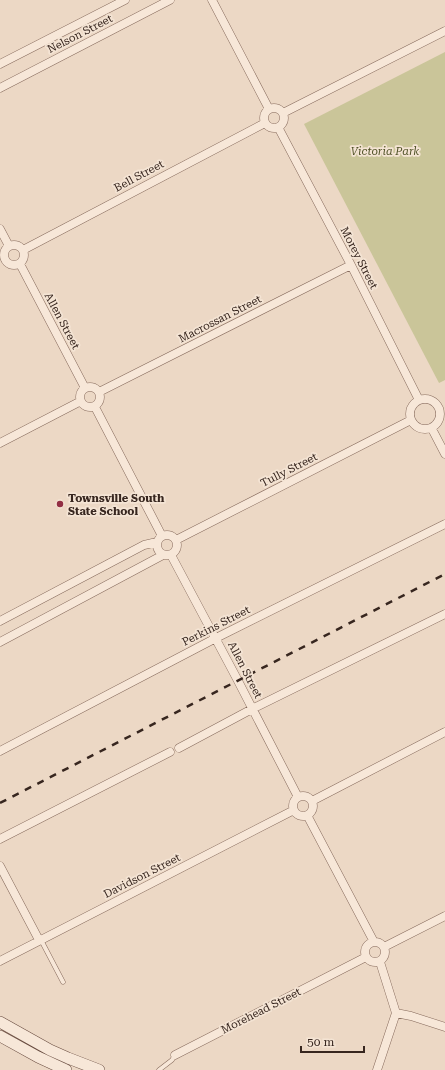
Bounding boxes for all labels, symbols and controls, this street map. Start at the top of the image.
street label: Nelson Street [45,12,115,56]
park label: Victoria Park [351,145,419,158]
street label: Bell Street [112,157,166,195]
street label: Morey Street [338,225,380,291]
street label: Allen Street [42,291,82,351]
street label: Macrossan Street [176,292,264,346]
street label: Tully Street [259,450,319,490]
place label: Townsville South State School [68,492,165,518]
marker: Townsville South State School [55,499,65,509]
street label: Perkins Street [180,603,252,649]
street label: Allen Street [225,639,265,701]
street label: Davidson Street [101,851,183,901]
street label: Morehead Street [219,985,303,1037]
scale bar [301,1028,364,1054]
text: 50 m [307,1035,334,1049]

